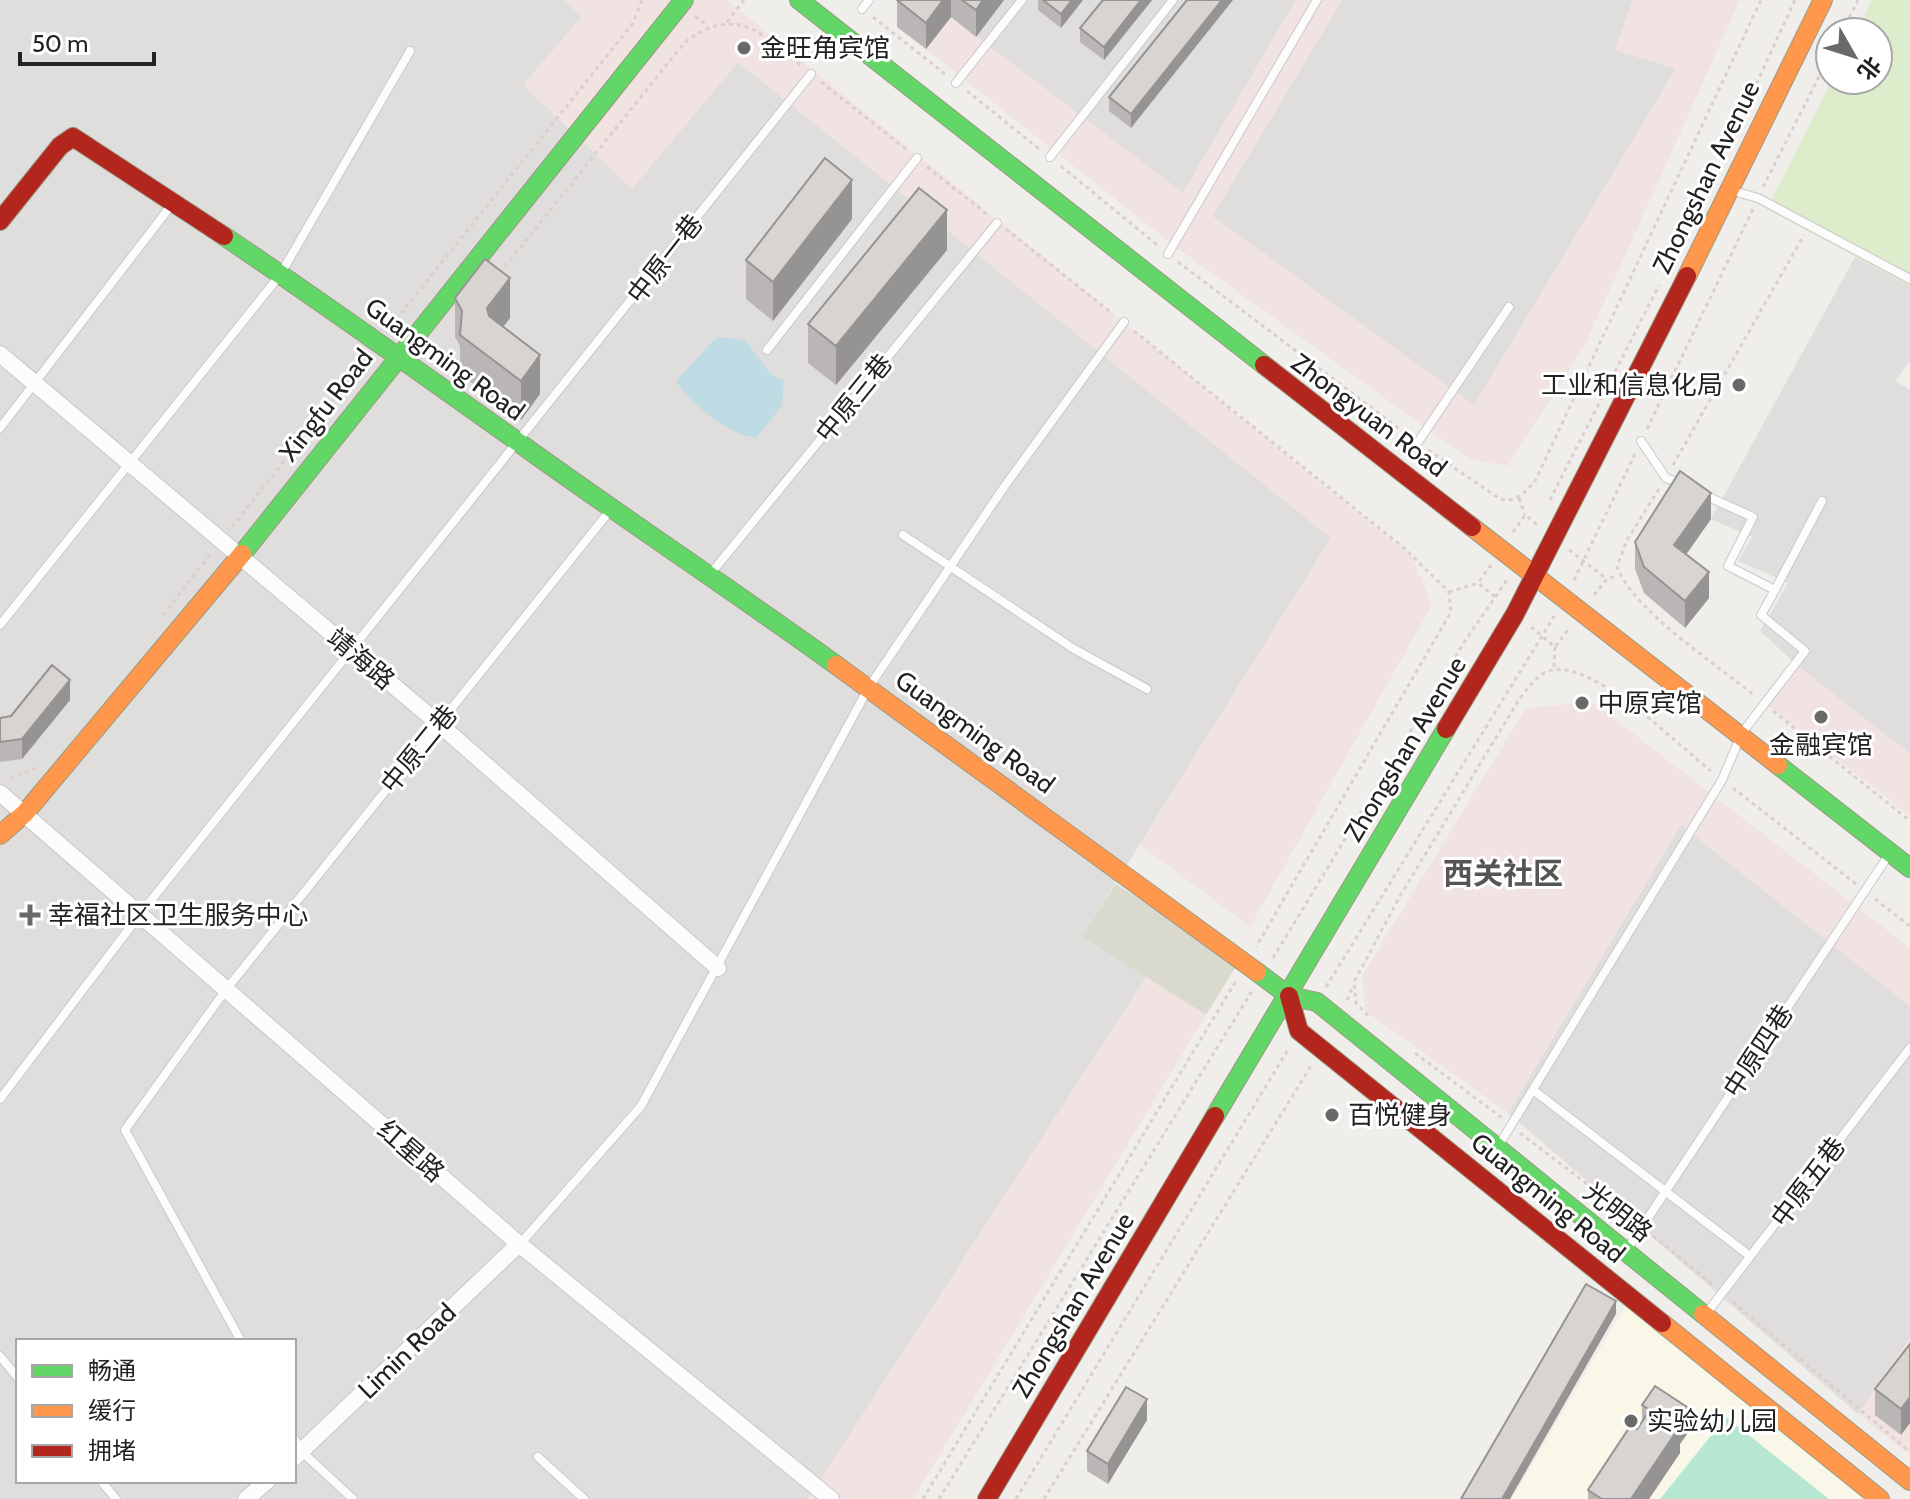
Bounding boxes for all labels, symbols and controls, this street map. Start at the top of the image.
scale bar [20,16,154,66]
north arrow [1814,16,1894,96]
text: 50 m [32,29,88,58]
place label: 金旺角宾馆 [760,32,890,64]
marker: 金旺角宾馆 [735,39,753,57]
text: 北 [1852,51,1887,85]
street label: Zhongshan Avenue [1646,75,1766,279]
street label: 中原一巷 [620,208,710,310]
street label: Guangming Road [359,291,531,427]
street label: Xingfu Road [272,343,380,467]
street label: Zhongyuan Road [1285,346,1453,484]
street label: 中原三巷 [809,348,899,448]
place label: 工业和信息化局 [1541,369,1723,401]
marker: 工业和信息化局 [1730,376,1748,394]
street label: 靖海路 [321,622,401,696]
street label: Zhongshan Avenue [1337,651,1473,847]
street label: Guangming Road [889,664,1061,800]
place label: 中原宾馆 [1598,687,1702,719]
marker: 中原宾馆 [1573,694,1591,712]
street label: 中原二巷 [374,699,464,799]
marker: 金融宾馆 [1812,708,1830,726]
place label: 金融宾馆 [1769,729,1873,761]
district label: 西关社区 [1443,855,1563,892]
place label: 幸福社区卫生服务中心 [48,899,308,931]
marker: 幸福社区卫生服务中心 [19,904,41,926]
street label: 中原四巷 [1716,999,1800,1103]
place label: 百悦健身 [1348,1099,1452,1131]
marker: 百悦健身 [1323,1106,1341,1124]
street label: 红星路 [371,1113,451,1189]
street label: Guangming Road [1465,1126,1631,1270]
street label: 中原五巷 [1764,1131,1852,1233]
street label: 光明路 [1577,1175,1659,1249]
street label: Zhongshan Avenue [1005,1207,1141,1403]
street label: Limin Road [351,1297,463,1405]
legend [16,1339,296,1483]
text: 畅通 [88,1356,136,1385]
text: 缓行 [88,1396,136,1425]
place label: 实验幼儿园 [1647,1405,1777,1437]
marker: 实验幼儿园 [1622,1412,1640,1430]
text: 拥堵 [88,1436,136,1465]

